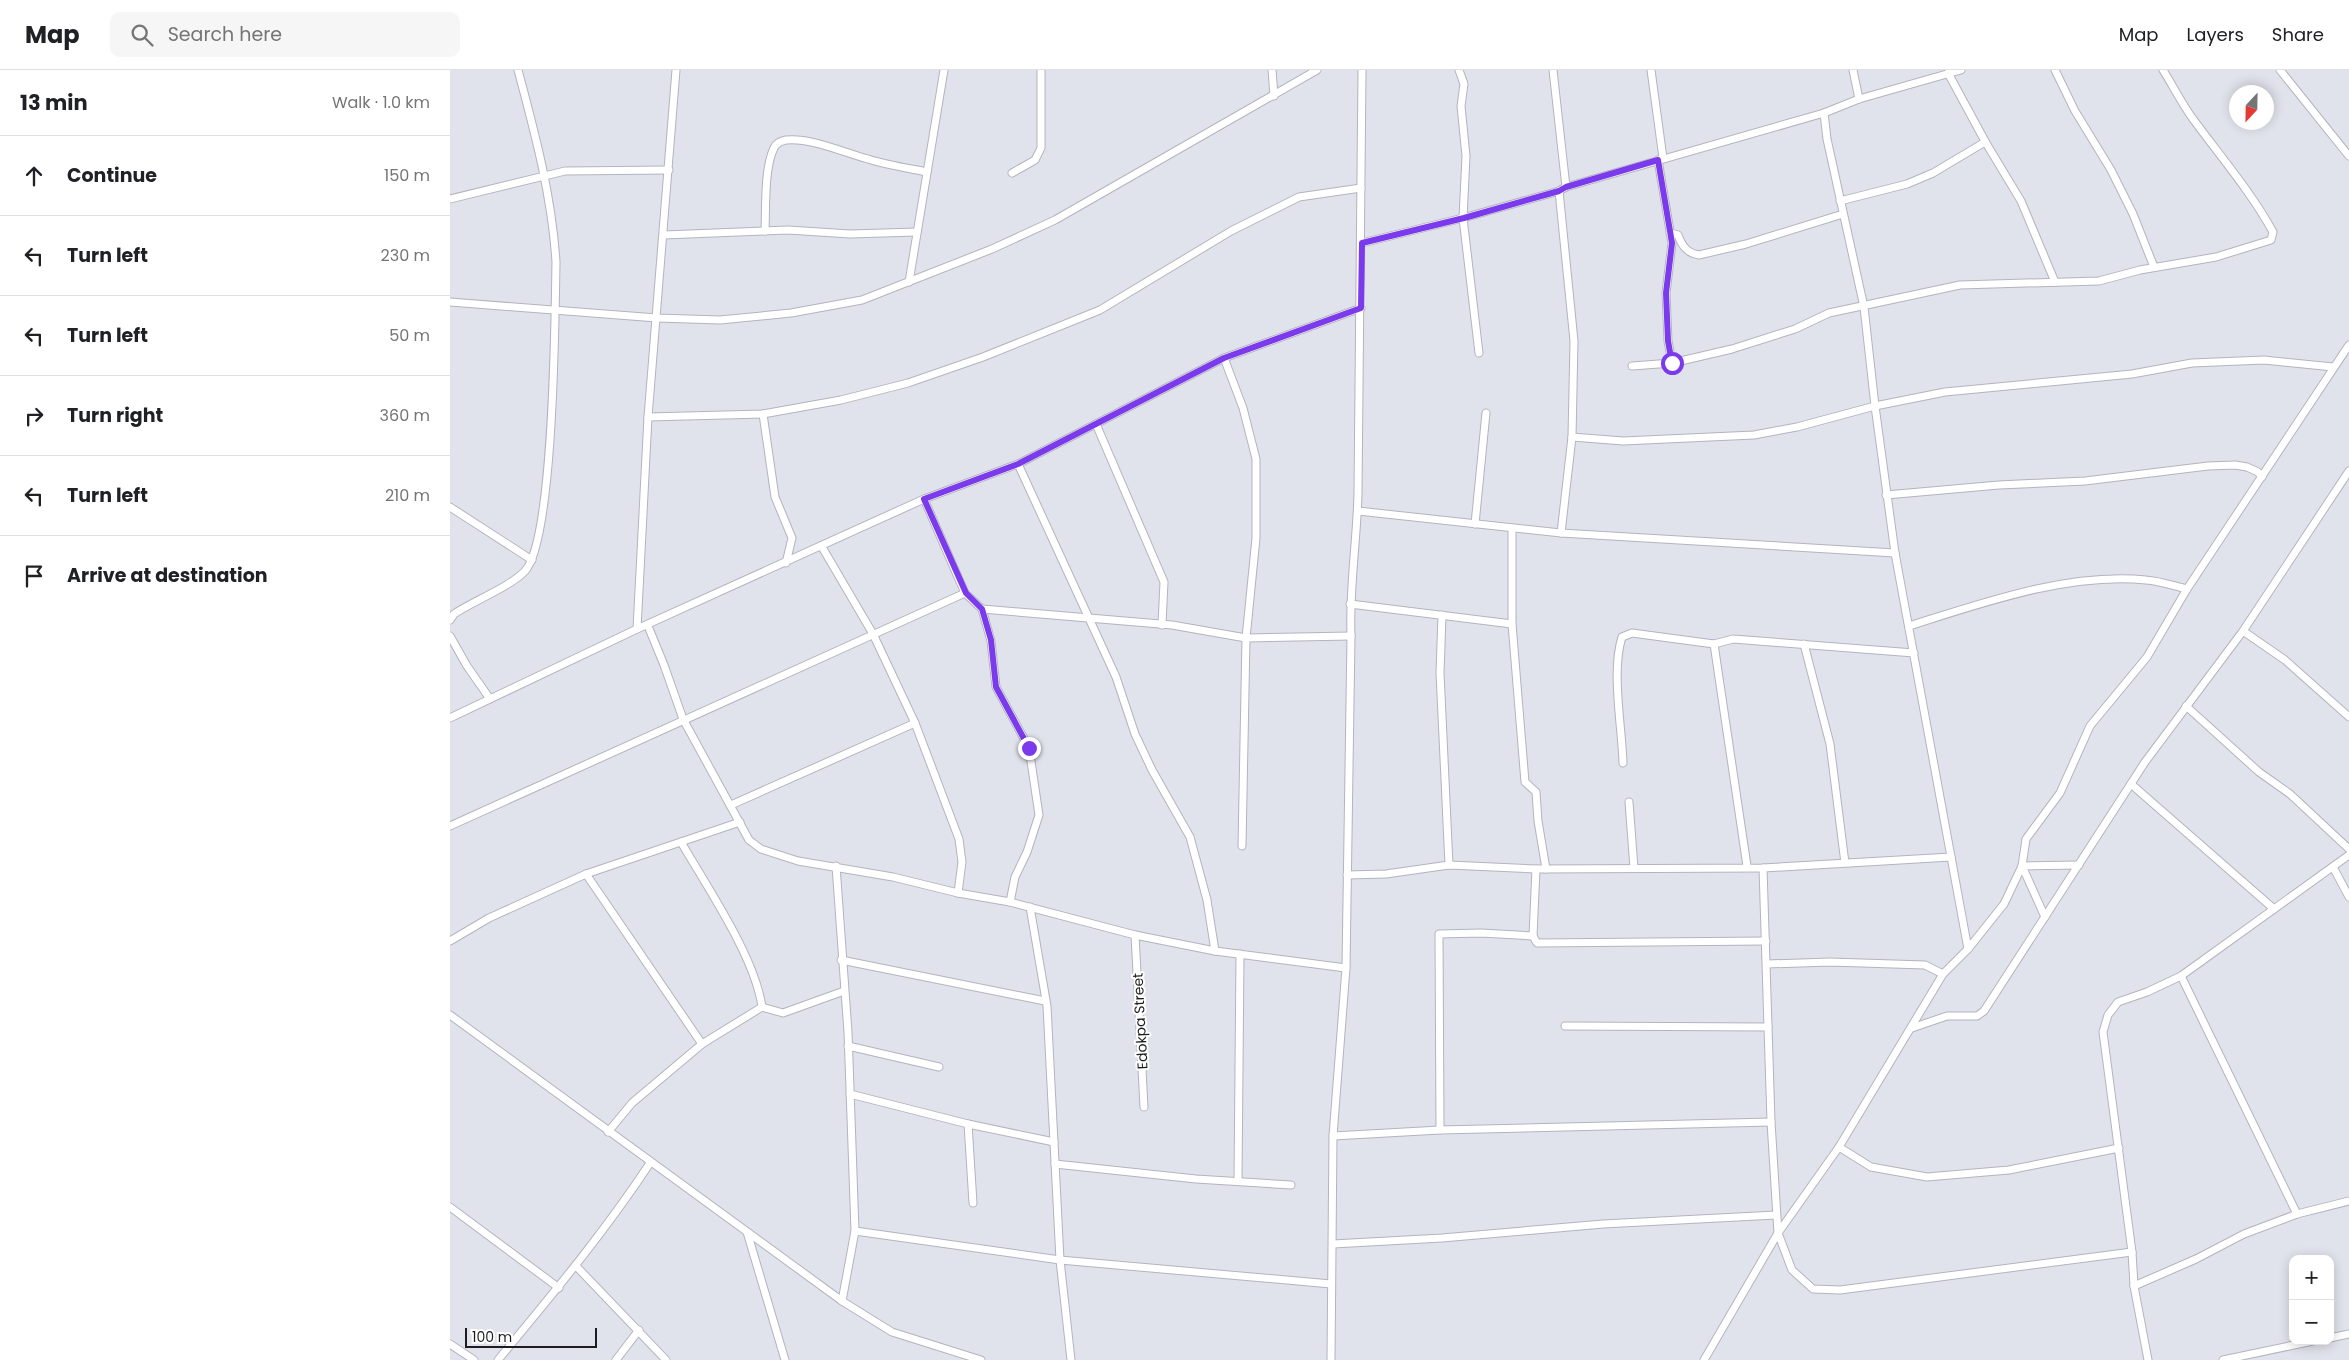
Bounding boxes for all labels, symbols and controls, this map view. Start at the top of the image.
search box [110,12,460,57]
text: Map [25,18,80,51]
icon: search [128,21,156,49]
text: Search here [168,21,282,48]
text: Map [2119,22,2159,47]
text: Layers [2187,22,2244,47]
text: Share [2272,22,2324,47]
north arrow [2229,85,2274,130]
text: 13 min [20,88,88,117]
text: Walk · 1.0 km [332,91,430,114]
icon: ahead [20,162,48,190]
text: Continue [67,162,157,189]
text: 150 m [384,164,430,187]
icon: left [20,242,48,270]
text: Turn left [67,242,148,269]
text: 230 m [381,244,430,267]
icon: left [20,322,48,350]
text: Turn left [67,322,148,349]
text: 50 m [389,324,430,347]
route start [1661,352,1684,375]
icon: right [20,402,48,430]
text: Turn right [67,402,163,429]
text: 360 m [380,404,430,427]
icon: left [20,482,48,510]
text: Turn left [67,482,148,509]
text: 210 m [385,484,430,507]
icon: arrive [20,562,48,590]
text: Arrive at destination [67,562,268,589]
route end [1018,737,1041,760]
street label: Edokpa Street [1127,972,1153,1070]
map controls [2289,1255,2334,1345]
button: + [2289,1255,2334,1300]
button: − [2289,1300,2334,1345]
scale bar [465,1325,598,1348]
text: 100 m [472,1327,512,1347]

